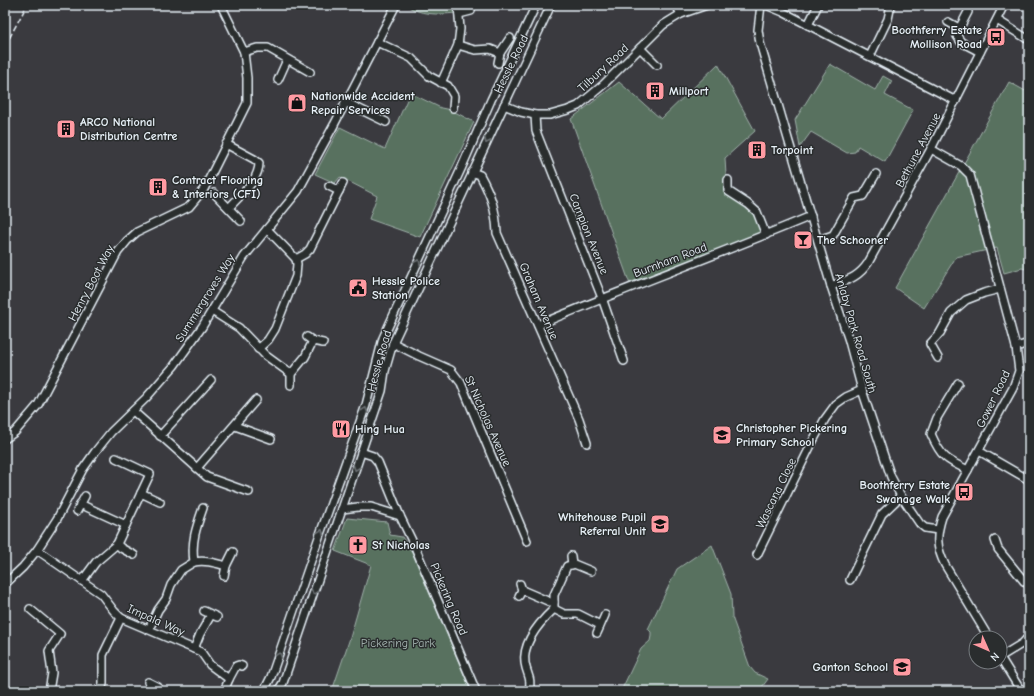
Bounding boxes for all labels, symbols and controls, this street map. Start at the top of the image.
place label: Boothferry Estate Mollison Road [892,23,982,51]
bus stop icon: Boothferry Estate Mollison Road [985,26,1007,48]
street label: Hessle Road [491,33,531,95]
street label: Tilbury Road [575,41,631,95]
building icon: Millport [644,80,666,102]
place label: Millport [669,84,710,98]
place label: Nationwide Accident Repair Services [311,89,416,117]
shop icon: Nationwide Accident Repair Services [286,92,308,114]
street label: Bethune Avenue [892,110,944,190]
place label: ARCO National Distribution Centre [80,115,178,143]
building icon: ARCO National Distribution Centre [55,118,77,140]
one-way arrow [484,136,492,144]
building icon: Torpoint [746,139,768,161]
place label: Torpoint [771,143,814,157]
place label: Contract Flooring & Interiors (CFI) [172,173,263,201]
building icon: Contract Flooring & Interiors (CFI) [147,176,169,198]
street label: Campion Avenue [566,191,612,277]
bar icon: The Schooner [792,229,814,251]
place label: The Schooner [817,233,888,247]
street label: Burnham Road [631,240,709,280]
street label: Henry Boot Way [65,242,117,323]
street label: Summergroves Way [172,251,238,345]
one-way arrow [413,259,421,266]
street label: Graham Avenue [516,260,562,342]
street label: Anlaby Park Road South [832,271,880,395]
place label: Hessle Police Station [372,274,440,302]
public building icon: Hessle Police Station [347,277,369,299]
street label: Hessle Road [364,329,394,393]
street label: Gower Road [973,368,1013,430]
street label: St Nicholas Avenue [462,374,514,468]
one-way arrow [360,406,368,413]
restaurant icon: Hing Hua [330,418,352,440]
place label: Christopher Pickering Primary School [736,421,847,449]
place label: Hing Hua [355,422,405,436]
school or university icon: Christopher Pickering Primary School [711,424,733,446]
street label: Wascana Close [753,455,799,531]
one-way arrow [352,465,360,472]
place label: Boothferry Estate Swanage Walk [860,478,950,506]
bus stop icon: Boothferry Estate Swanage Walk [953,481,975,503]
place label: Whitehouse Pupil Referral Unit [558,510,647,538]
school or university icon: Whitehouse Pupil Referral Unit [649,513,671,535]
one-way arrow [316,529,324,536]
church icon: St Nicholas [347,534,369,556]
place label: St Nicholas [372,538,430,552]
street label: Pickering Road [427,561,471,637]
one-way arrow [311,588,319,595]
street label: Impala Way [125,601,187,639]
north arrow [968,630,1008,670]
park label: Pickering Park [361,636,435,650]
text: N [988,650,1002,664]
one-way arrow [274,652,282,659]
school or university icon: Ganton School [891,656,913,678]
place label: Ganton School [813,660,888,674]

